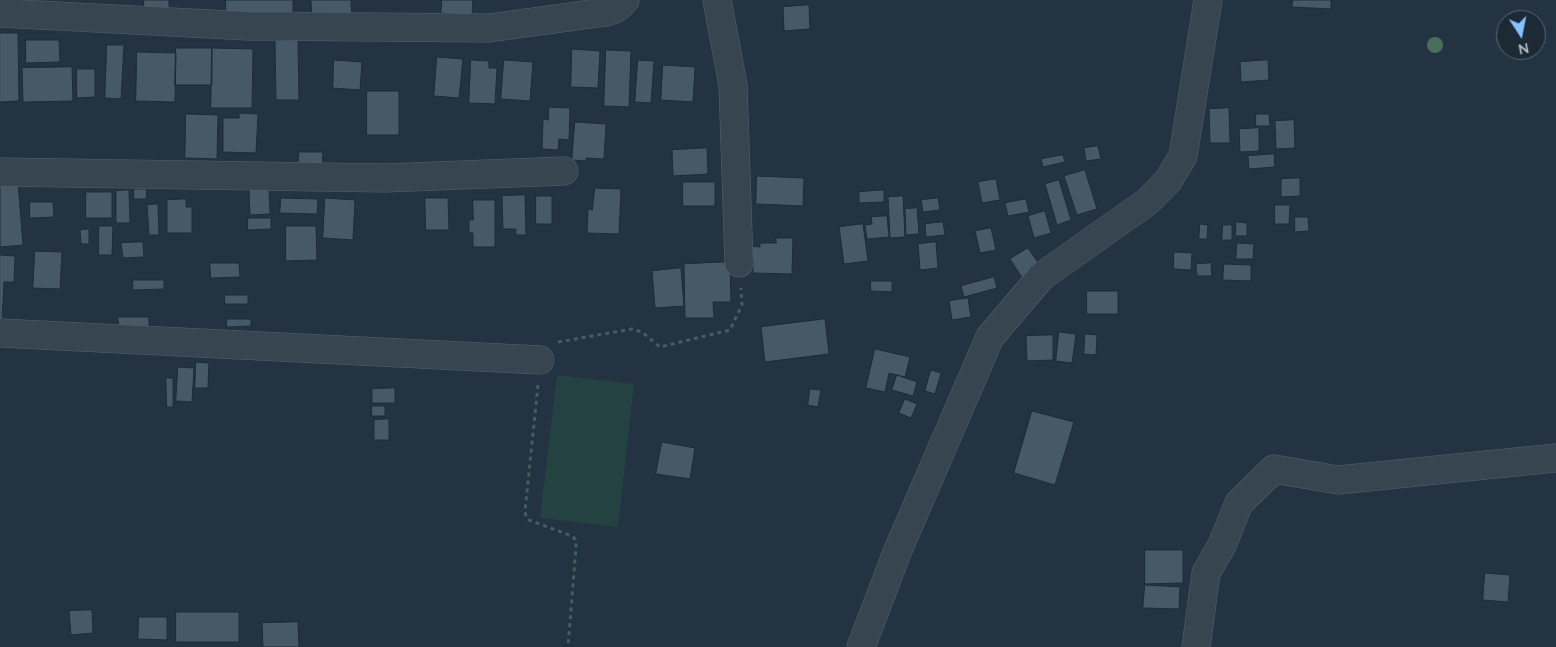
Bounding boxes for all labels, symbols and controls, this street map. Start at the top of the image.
north arrow [1496,10,1546,60]
text: N [1517,39,1531,59]

